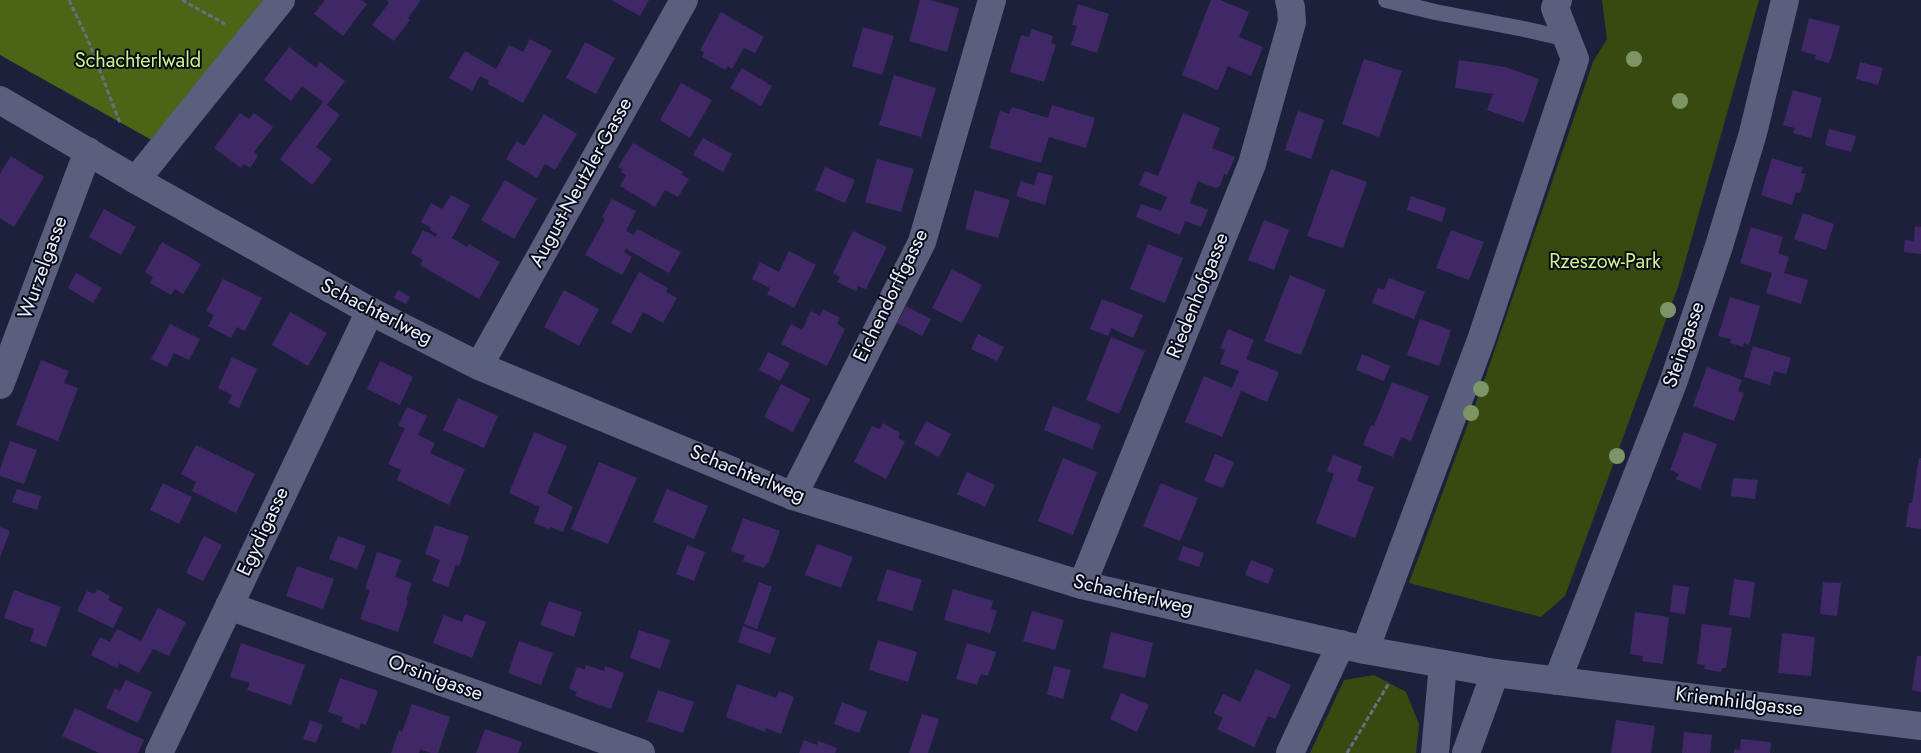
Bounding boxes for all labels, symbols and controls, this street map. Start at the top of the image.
park label: Schachterlwald [75,50,201,74]
street label: August-Neutzler-Gasse [525,94,639,272]
street label: Wurzelgasse [14,213,74,323]
street label: Eichendorffgasse [849,226,935,366]
street label: Riedenhofgasse [1163,230,1235,362]
park label: Rzeszow-Park [1549,251,1661,275]
street label: Schachterlweg [316,275,436,351]
street label: Steingasse [1659,299,1711,391]
street label: Schachterlweg [686,441,808,509]
street label: Egydigasse [233,484,295,580]
street label: Schachterlweg [1071,571,1195,621]
street label: Orsinigasse [384,651,486,707]
street label: Kriemhildgasse [1674,683,1804,723]

